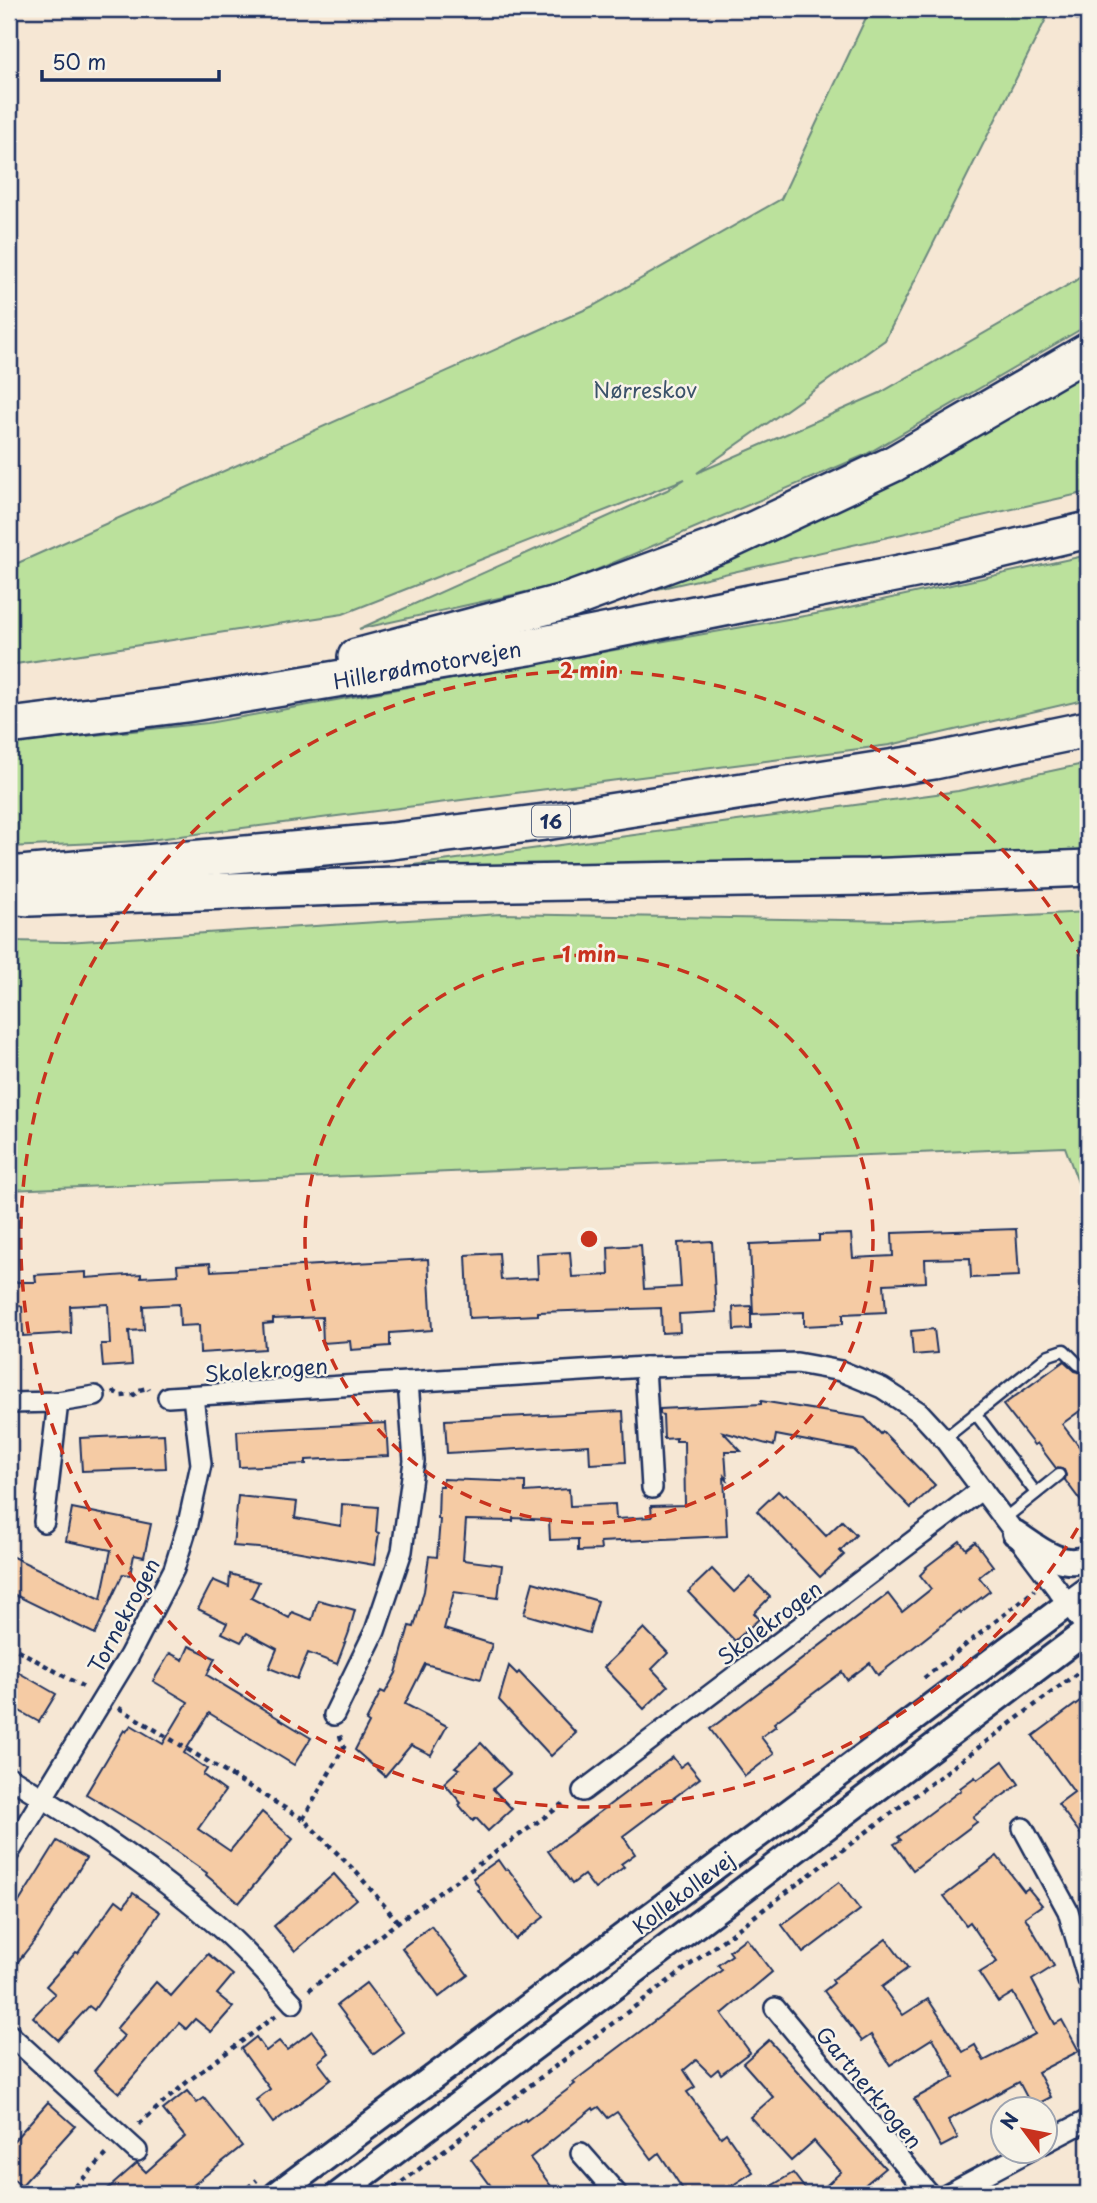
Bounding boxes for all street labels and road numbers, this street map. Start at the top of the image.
street label: Hillerødmotorvejen [330,632,524,696]
road number: 16 [532,806,570,836]
street label: Skolekrogen [203,1349,329,1389]
street label: Tornekrogen [79,1552,167,1678]
street label: Skolekrogen [710,1572,828,1672]
street label: Kollekollevej [625,1843,741,1941]
street label: Gartnerkrogen [809,2019,931,2155]

